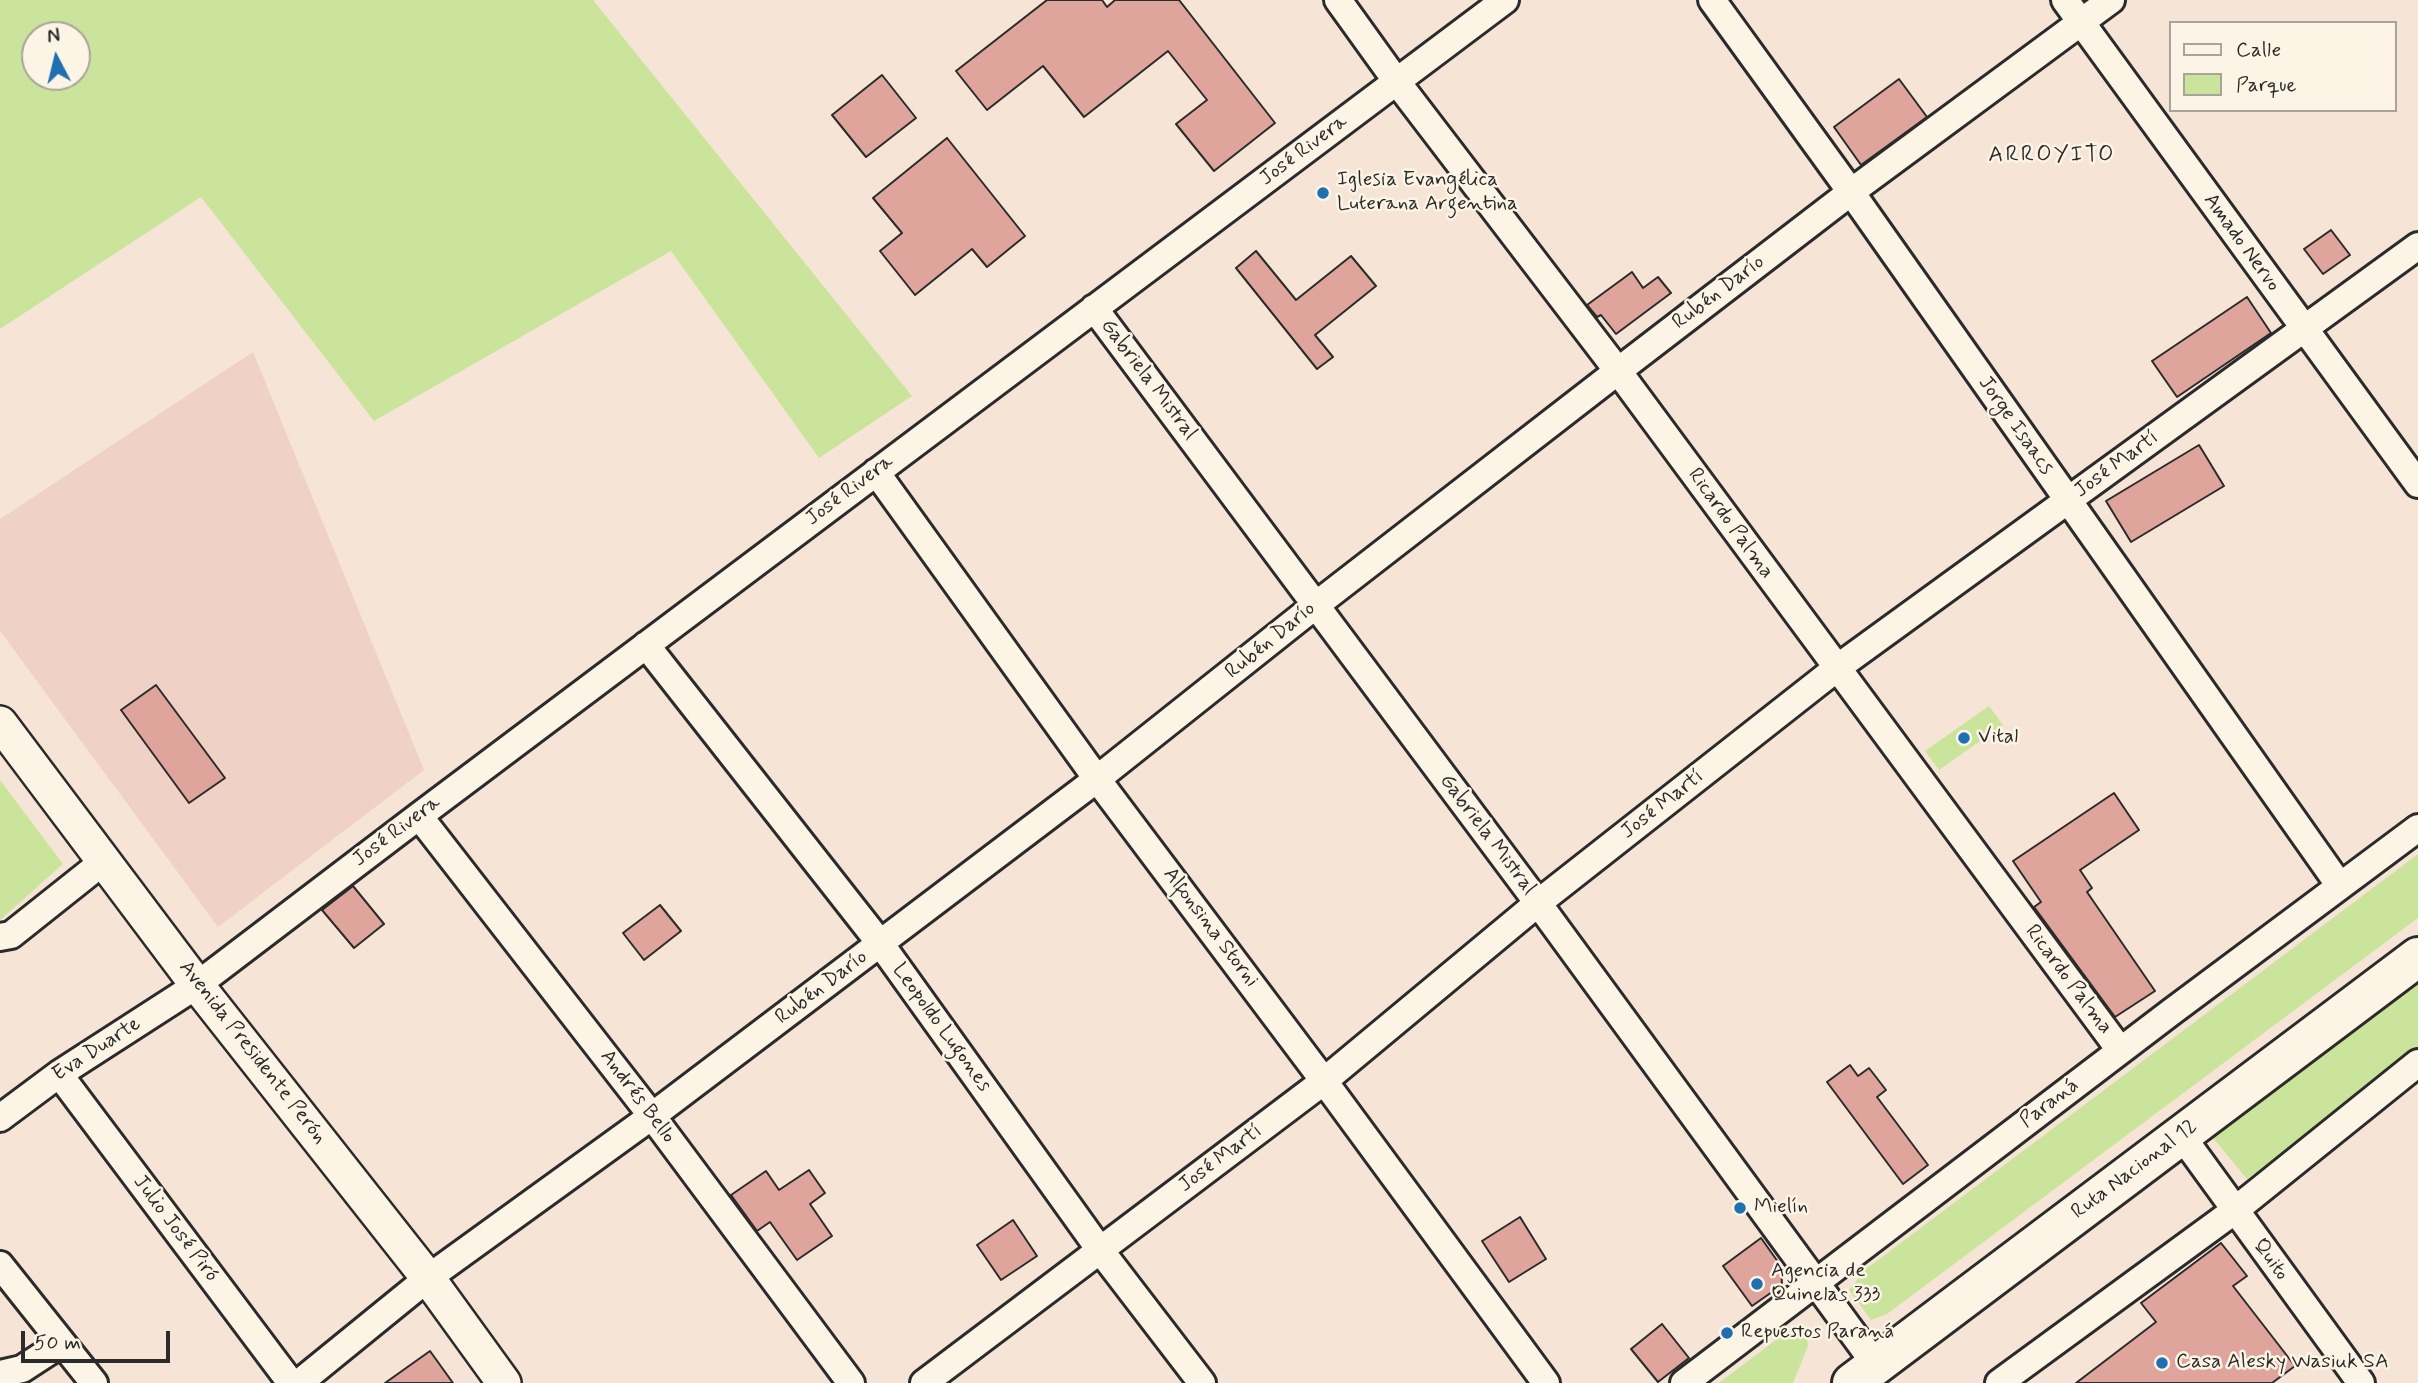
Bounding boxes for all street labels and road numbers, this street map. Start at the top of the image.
street label: José Rivera [1255,110,1353,192]
street label: Amado Nervo [2197,189,2285,297]
street label: Rubén Darío [1668,250,1770,336]
street label: Gabriela Mistral [1094,315,1202,445]
street label: Jorge Isaacs [1972,372,2058,480]
street label: José Martí [2070,426,2164,504]
street label: José Rivera [801,450,899,532]
street label: Ricardo Palma [1681,464,1779,584]
street label: Rubén Darío [1221,597,1321,685]
street label: José Martí [1617,765,1709,845]
street label: Gabriela Mistral [1433,770,1541,900]
street label: José Rivera [348,791,446,873]
street label: Alfonsina Storni [1157,863,1263,993]
street label: Ricardo Palma [2019,920,2117,1040]
street label: Rubén Darío [771,945,873,1031]
street label: Avenida Presidente Perón [173,956,331,1150]
street label: Leopoldo Lugones [886,959,996,1097]
street label: Eva Duarte [48,1012,146,1088]
street label: Andrés Bello [594,1045,680,1149]
street label: Paraná [2016,1074,2084,1134]
street label: Ruta Nacional 12 [2067,1114,2203,1226]
street label: José Martí [1174,1119,1268,1199]
street label: Julio José Piró [127,1171,223,1287]
street label: Quito [2246,1234,2294,1286]

